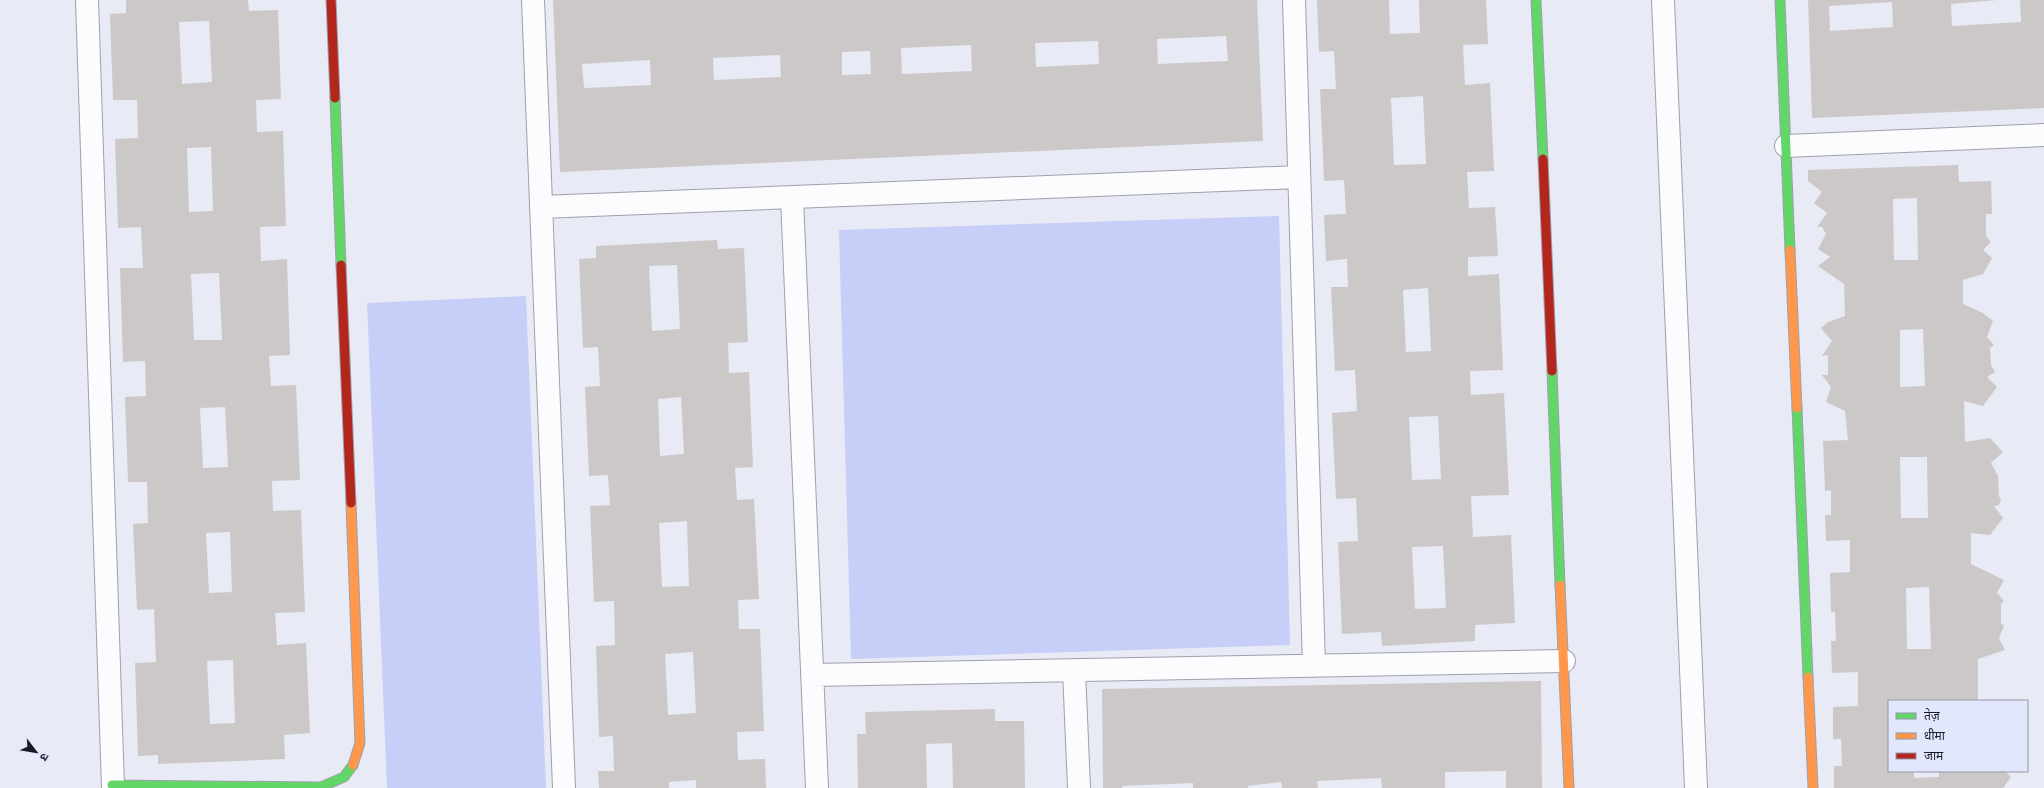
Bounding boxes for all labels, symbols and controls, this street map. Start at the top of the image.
legend [1888,700,2028,772]
text: तेज़ [1924,708,1941,723]
text: धीमा [1924,728,1946,743]
north arrow [16,732,56,772]
text: जाम [1924,748,1944,763]
text: उ [37,751,52,764]

